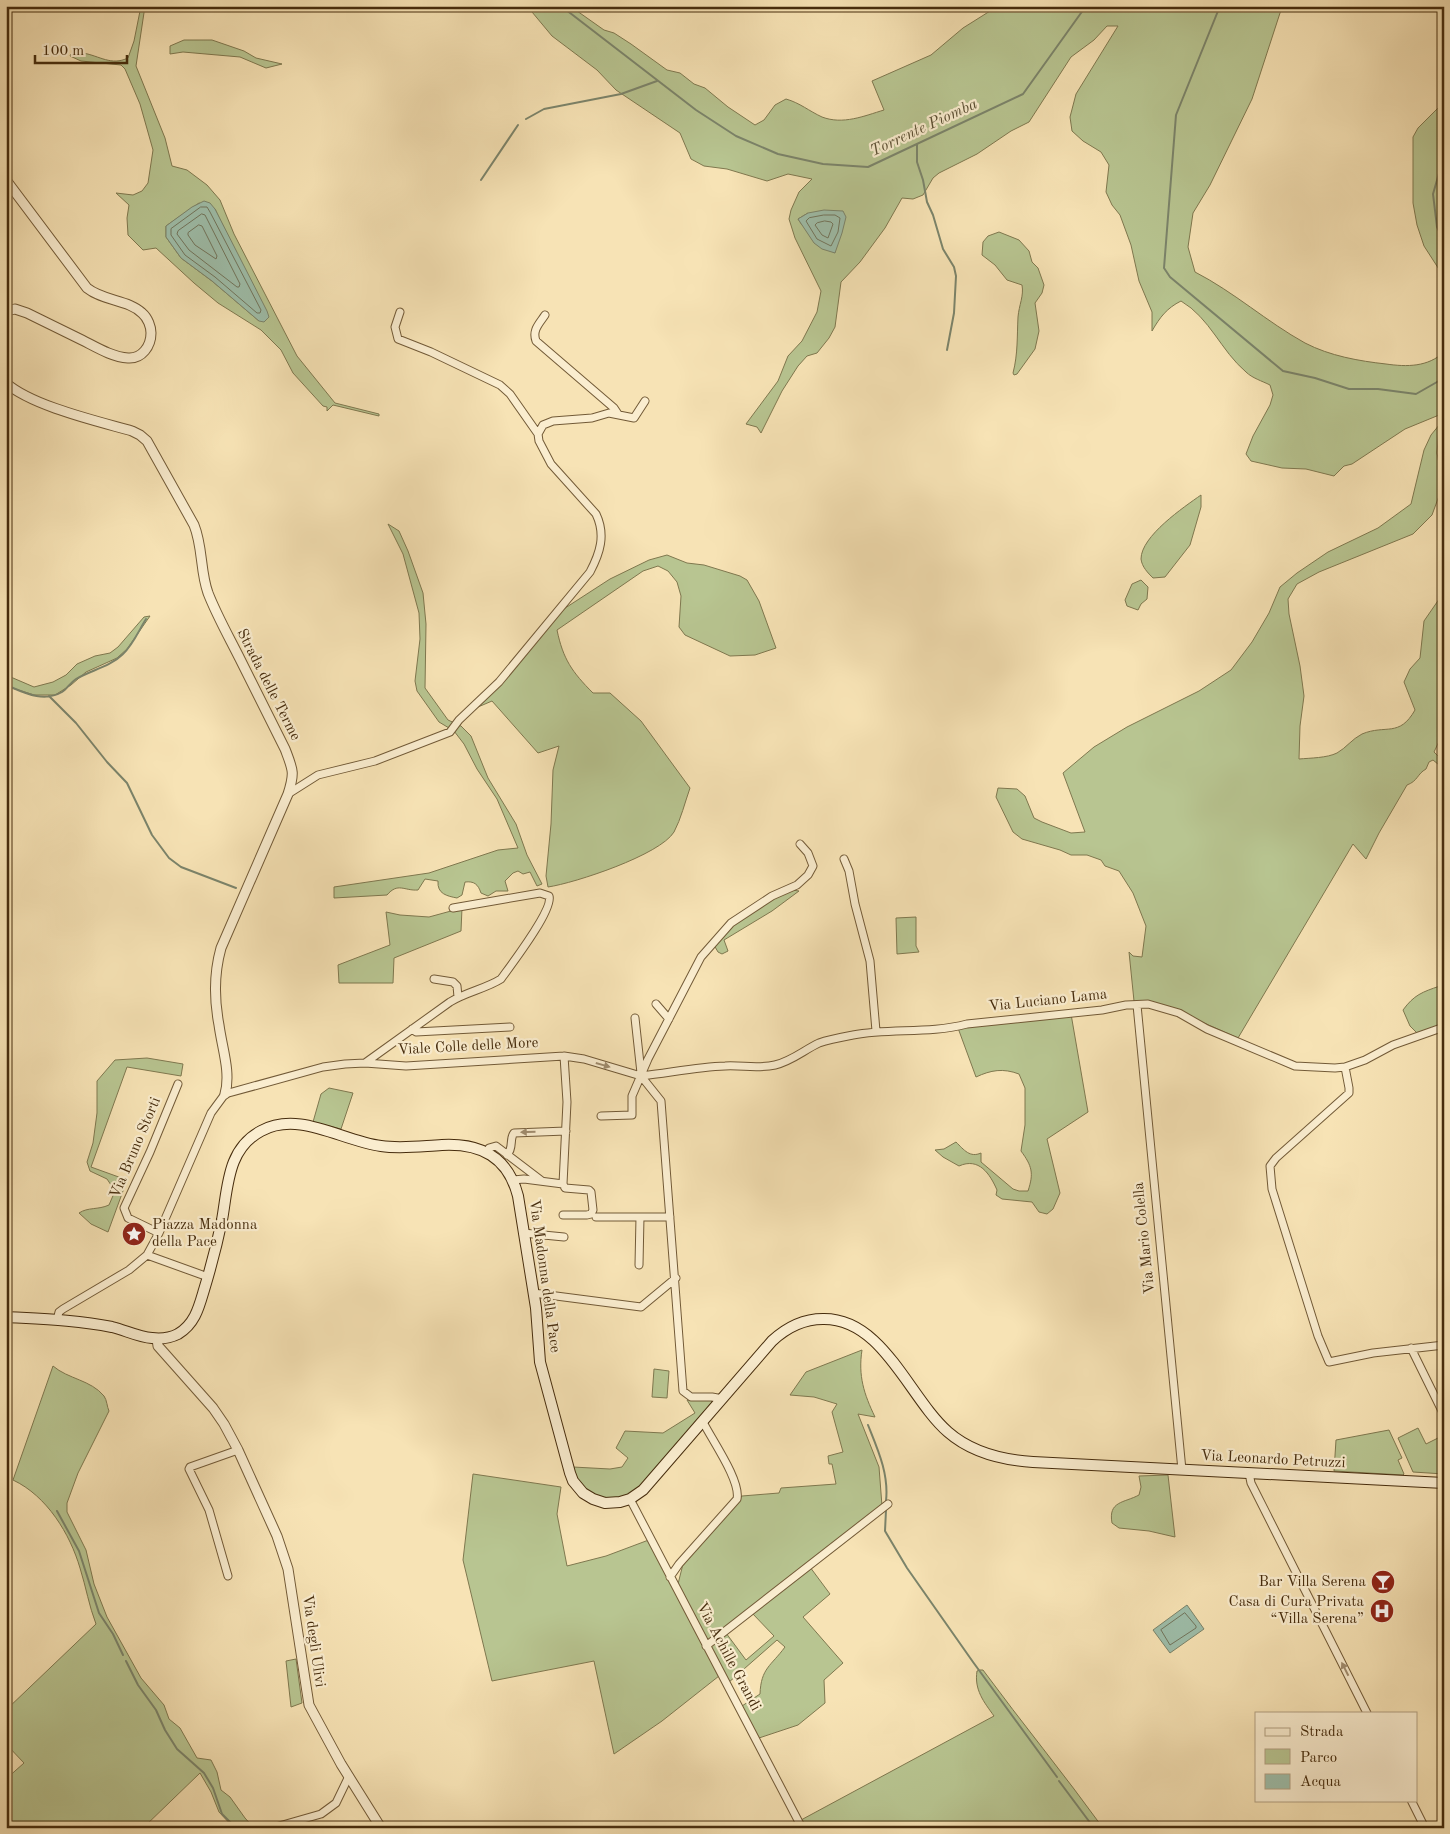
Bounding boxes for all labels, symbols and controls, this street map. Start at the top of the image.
scale bar [35,32,128,64]
text: 100 m [42,44,84,59]
water label: Torrente Piomba [868,96,981,160]
street label: Strada delle Terme [233,627,303,743]
street label: Via Luciano Lama [988,987,1109,1015]
street label: Viale Colle delle More [397,1036,539,1058]
one-way arrow [596,1061,611,1069]
street label: Via Bruno Storti [108,1095,164,1201]
one-way arrow [520,1128,536,1136]
street label: Via Mario Colella [1132,1181,1158,1295]
street label: Via Madonna della Pace [526,1198,562,1354]
place label: Piazza Madonna della Pace [152,1218,258,1250]
place icon: Piazza Madonna della Pace [121,1221,147,1247]
street label: Via Leonardo Petruzzi [1200,1449,1346,1471]
bar icon: Bar Villa Serena [1370,1569,1396,1595]
place label: Bar Villa Serena [1258,1575,1367,1590]
street label: Via degli Ulivi [299,1594,327,1688]
place label: Casa di Cura Privata “Villa Serena” [1229,1595,1365,1627]
hospital icon: Casa di Cura Privata “Villa Serena” [1369,1598,1395,1624]
street label: Via Achille Grandi [693,1600,763,1714]
one-way arrow [1341,1662,1349,1676]
legend [1255,1712,1418,1802]
text: Strada [1300,1725,1344,1740]
text: Parco [1300,1751,1337,1766]
text: Acqua [1300,1775,1342,1790]

